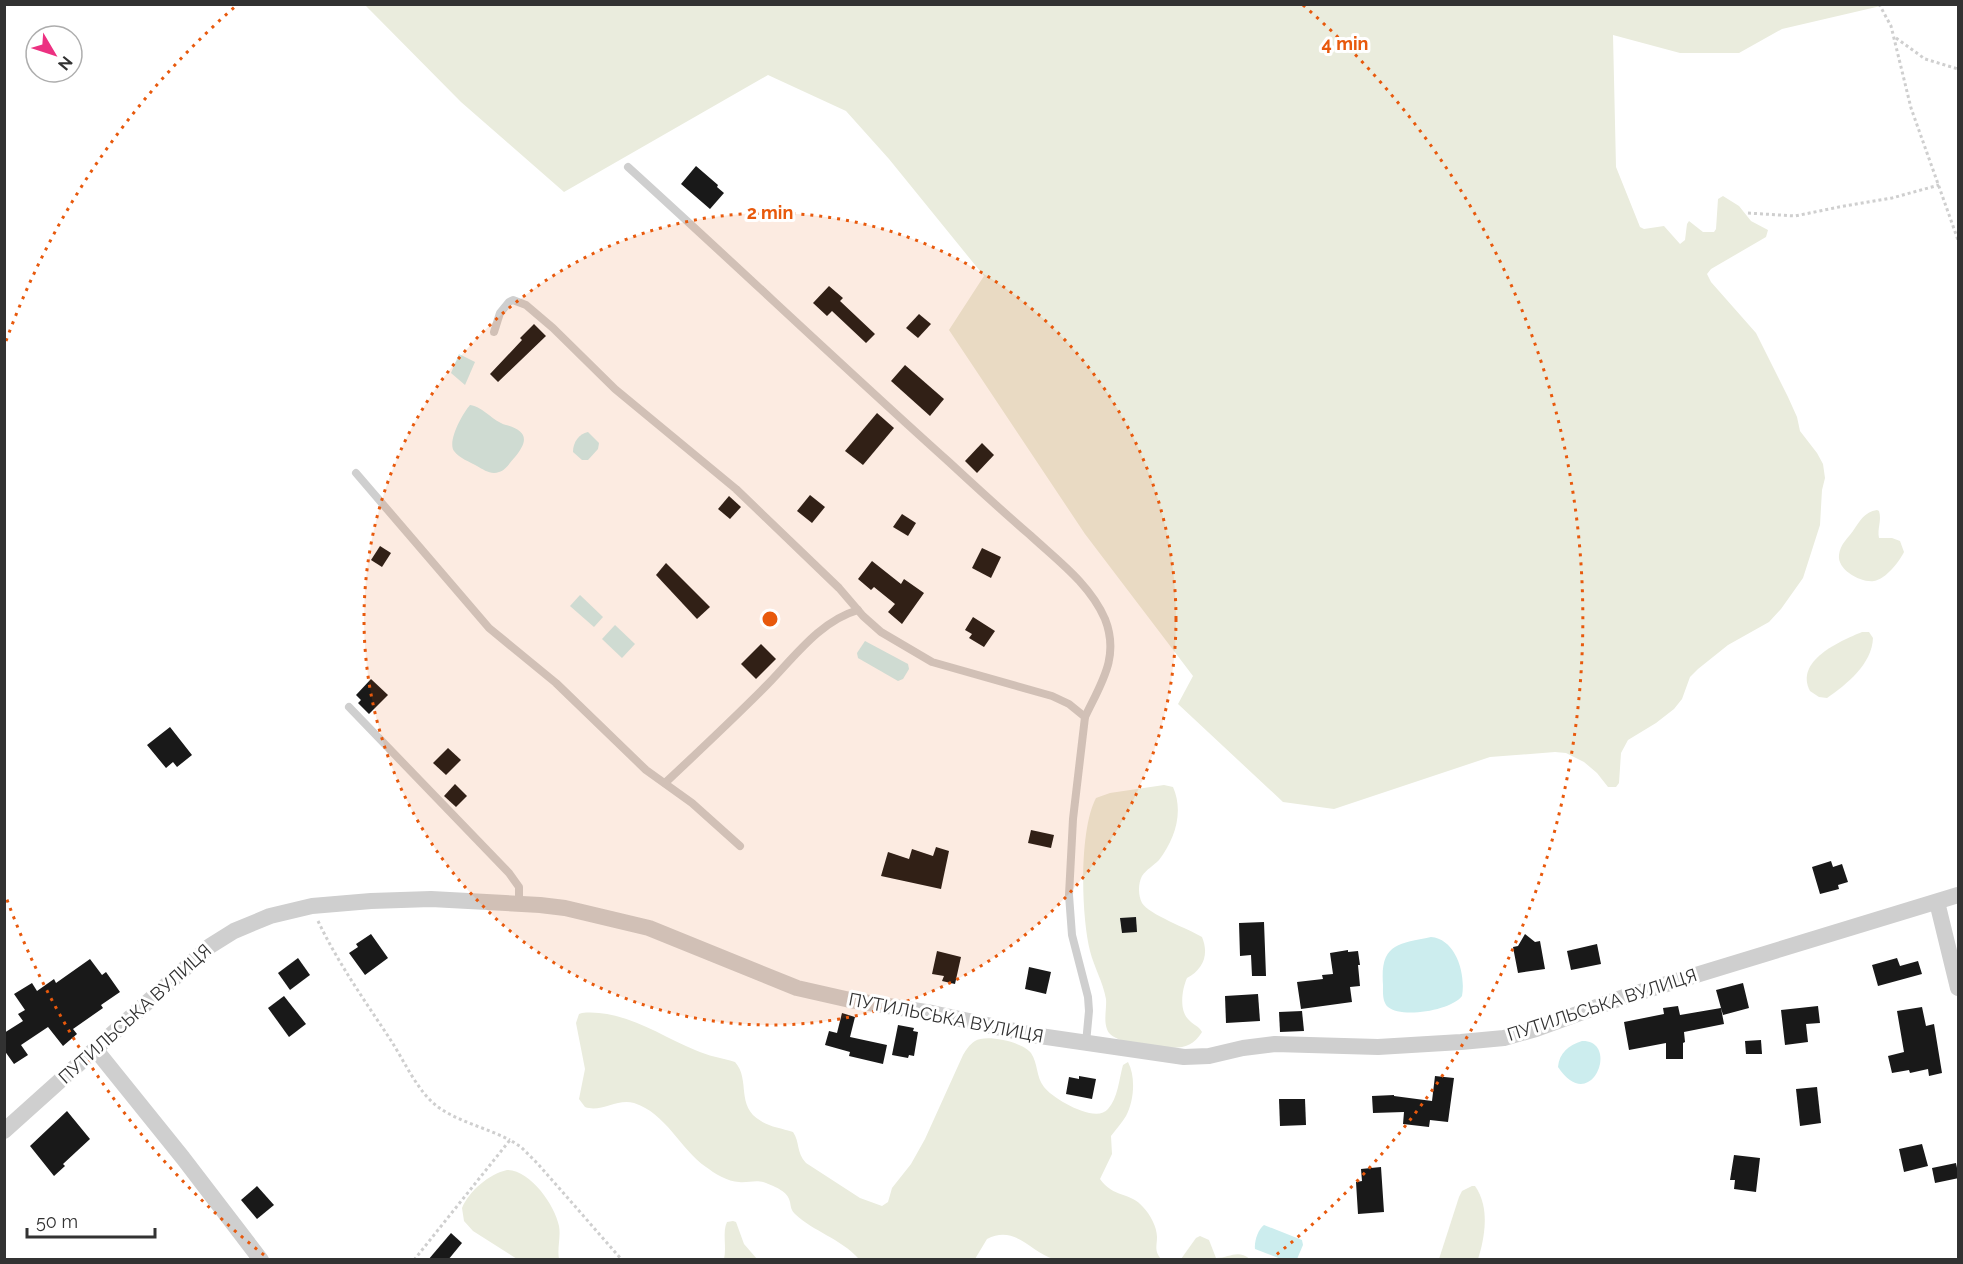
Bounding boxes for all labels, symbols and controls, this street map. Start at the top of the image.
north arrow [24,24,84,84]
text: 4 min [1322,33,1368,54]
text: N [54,52,76,74]
text: 2 min [747,202,793,223]
centre of rings [760,609,780,629]
street label: ПУТИЛЬСЬКА ВУЛИЦЯ [54,940,215,1088]
street label: ПУТИЛЬСЬКА ВУЛИЦЯ [1504,964,1699,1045]
street label: ПУТИЛЬСЬКА ВУЛИЦЯ [847,988,1045,1047]
scale bar [27,1201,154,1239]
text: 50 m [36,1211,78,1232]

